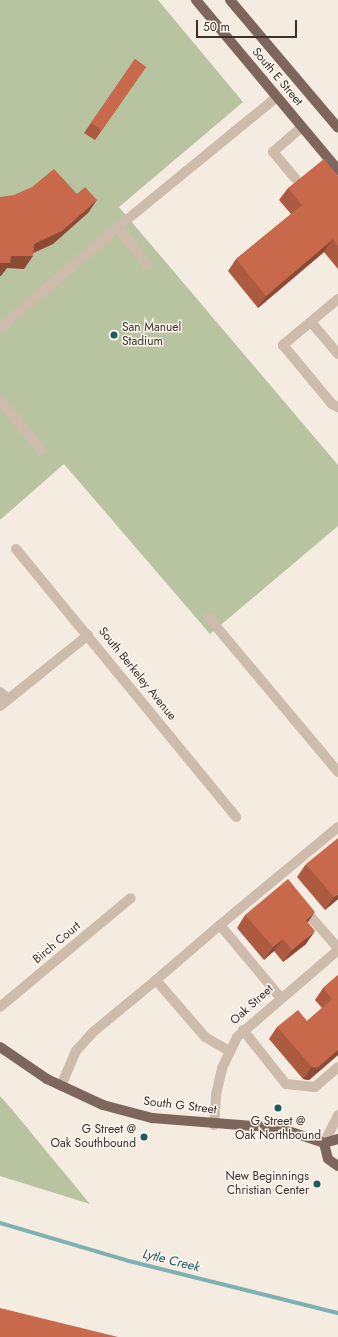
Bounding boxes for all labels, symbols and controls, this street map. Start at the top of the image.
scale bar [198,12,299,38]
text: 50 m [203,18,230,36]
street label: South E Street [249,45,305,109]
place label: San Manuel Stadium [122,321,181,349]
marker: San Manuel Stadium [109,330,119,340]
street label: South Berkeley Avenue [95,625,179,723]
street label: Birch Court [30,919,84,967]
street label: Oak Street [228,982,276,1028]
street label: South G Street [143,1094,217,1118]
marker: G Street @ Oak Northbound [273,1103,283,1113]
place label: G Street @ Oak Northbound [235,1115,321,1143]
place label: G Street @ Oak Southbound [50,1123,136,1151]
marker: G Street @ Oak Southbound [139,1132,149,1142]
place label: New Beginnings Christian Center [225,1170,309,1198]
marker: New Beginnings Christian Center [312,1179,322,1189]
water label: Lytle Creek [141,1246,201,1276]

